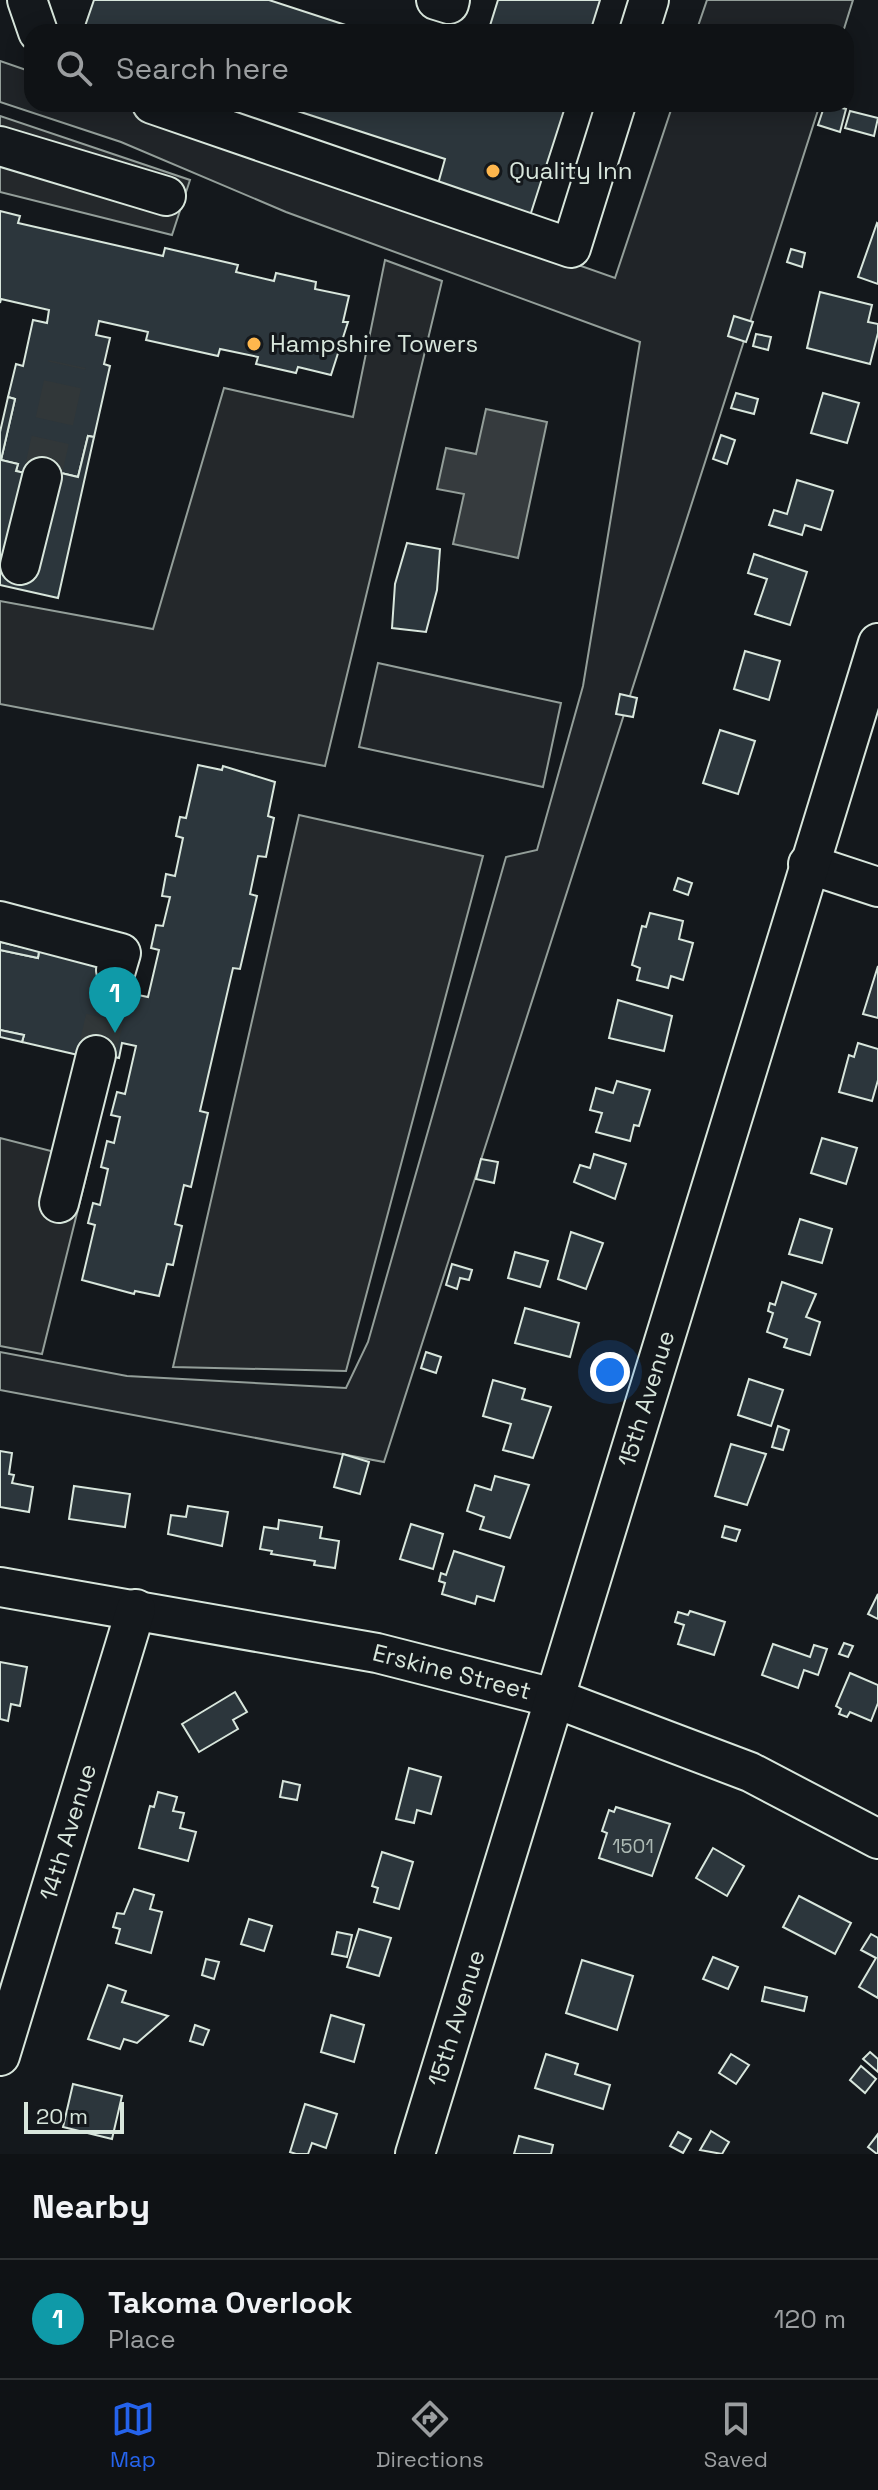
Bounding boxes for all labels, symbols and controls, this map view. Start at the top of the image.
search box [24,24,854,112]
icon: search [52,46,96,90]
text: Search here [116,49,289,88]
place label: Quality Inn [509,155,632,186]
marker: Quality Inn [484,162,502,180]
place label: Hampshire Towers [270,328,478,359]
marker: Hampshire Towers [245,335,263,353]
pin: 1 [89,967,141,1033]
street label: 15th Avenue [611,1327,681,1470]
your location [590,1352,630,1392]
street label: Erskine Street [370,1637,534,1707]
street label: 14th Avenue [32,1760,103,1904]
house number: 1501 [612,1833,654,1859]
street label: 15th Avenue [421,1946,492,2090]
scale bar [24,2098,124,2134]
text: 20 m [36,2102,88,2130]
text: Nearby [32,2185,150,2228]
text: Takoma Overlook [108,2283,352,2322]
text: 1 [52,2302,64,2336]
text: 120 m [774,2302,846,2336]
text: Place [108,2322,176,2356]
tab: Map [110,2397,156,2473]
tab: Directions [376,2397,484,2473]
tab: Saved [704,2397,768,2473]

